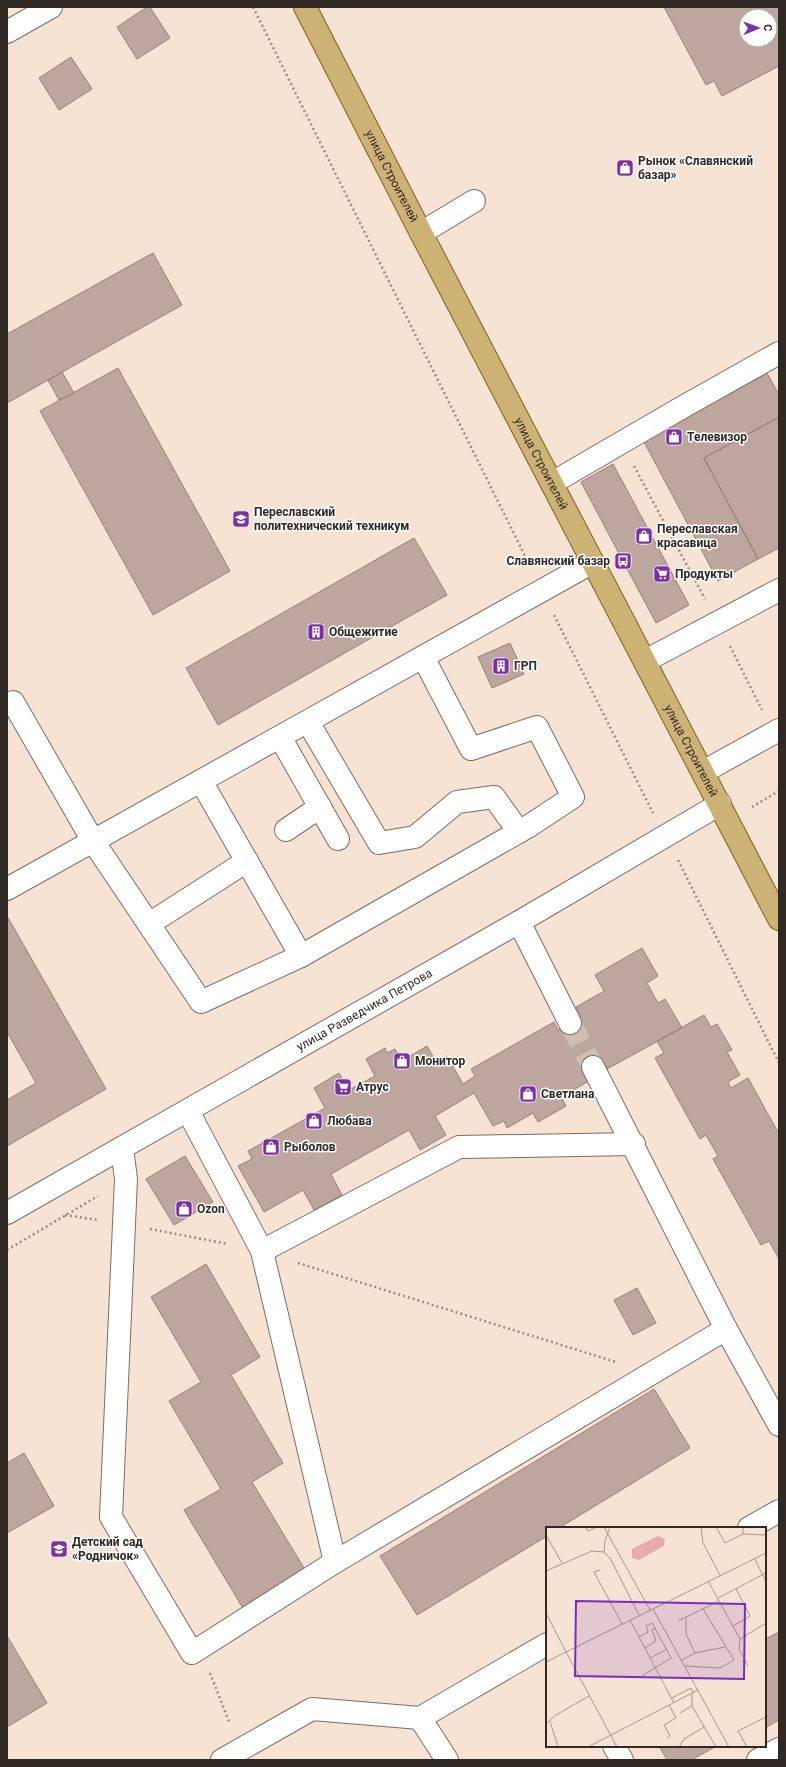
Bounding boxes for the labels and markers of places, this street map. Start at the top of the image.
place label: Рынок «Славянский базар» [638,154,753,182]
shop icon: Рынок «Славянский базар» [615,158,635,178]
shop icon: Телевизор [664,427,684,447]
place label: Телевизор [687,430,747,444]
place label: Переславский политехнический техникум [254,505,409,533]
school or university icon: Переславский политехнический техникум [231,509,251,529]
place label: Переславская красавица [657,522,738,550]
shop icon: Переславская красавица [634,526,654,546]
bus stop icon: Славянский базар [613,551,633,571]
place label: Славянский базар [506,554,610,568]
supermarket icon: Продукты [652,564,672,584]
place label: Продукты [675,567,733,581]
building icon: Общежитие [306,622,326,642]
place label: Общежитие [329,625,398,639]
building icon: ГРП [491,656,511,676]
place label: ГРП [514,659,537,673]
shop icon: Монитор [392,1051,412,1071]
place label: Монитор [415,1054,466,1068]
supermarket icon: Атрус [333,1077,353,1097]
place label: Атрус [356,1080,389,1094]
shop icon: Светлана [518,1084,538,1104]
place label: Светлана [541,1087,595,1101]
shop icon: Любава [304,1111,324,1131]
place label: Любава [327,1114,372,1128]
shop icon: Рыболов [261,1137,281,1157]
place label: Рыболов [284,1140,336,1154]
shop icon: Ozon [174,1199,194,1219]
place label: Ozon [197,1202,225,1216]
place label: Детский сад «Родничок» [72,1535,143,1563]
school or university icon: Детский сад «Родничок» [49,1539,69,1559]

